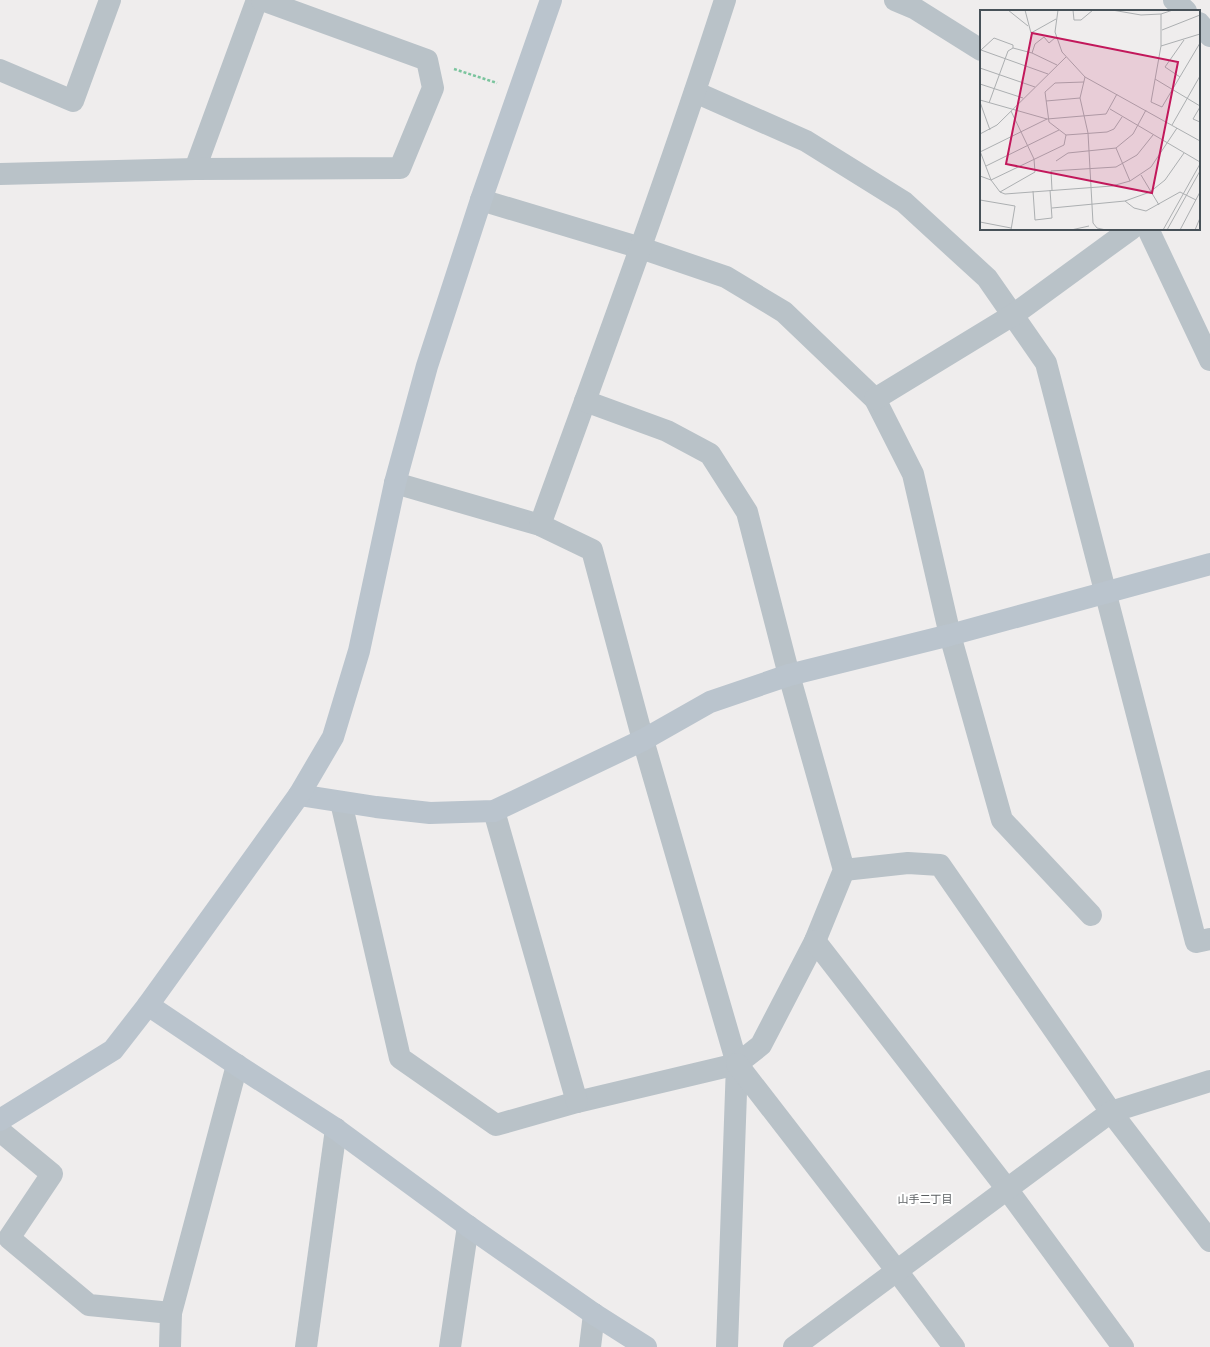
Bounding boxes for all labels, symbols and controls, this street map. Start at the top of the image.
inset map [980,10,1200,230]
district label: 山手二丁目 [898,1192,953,1207]

